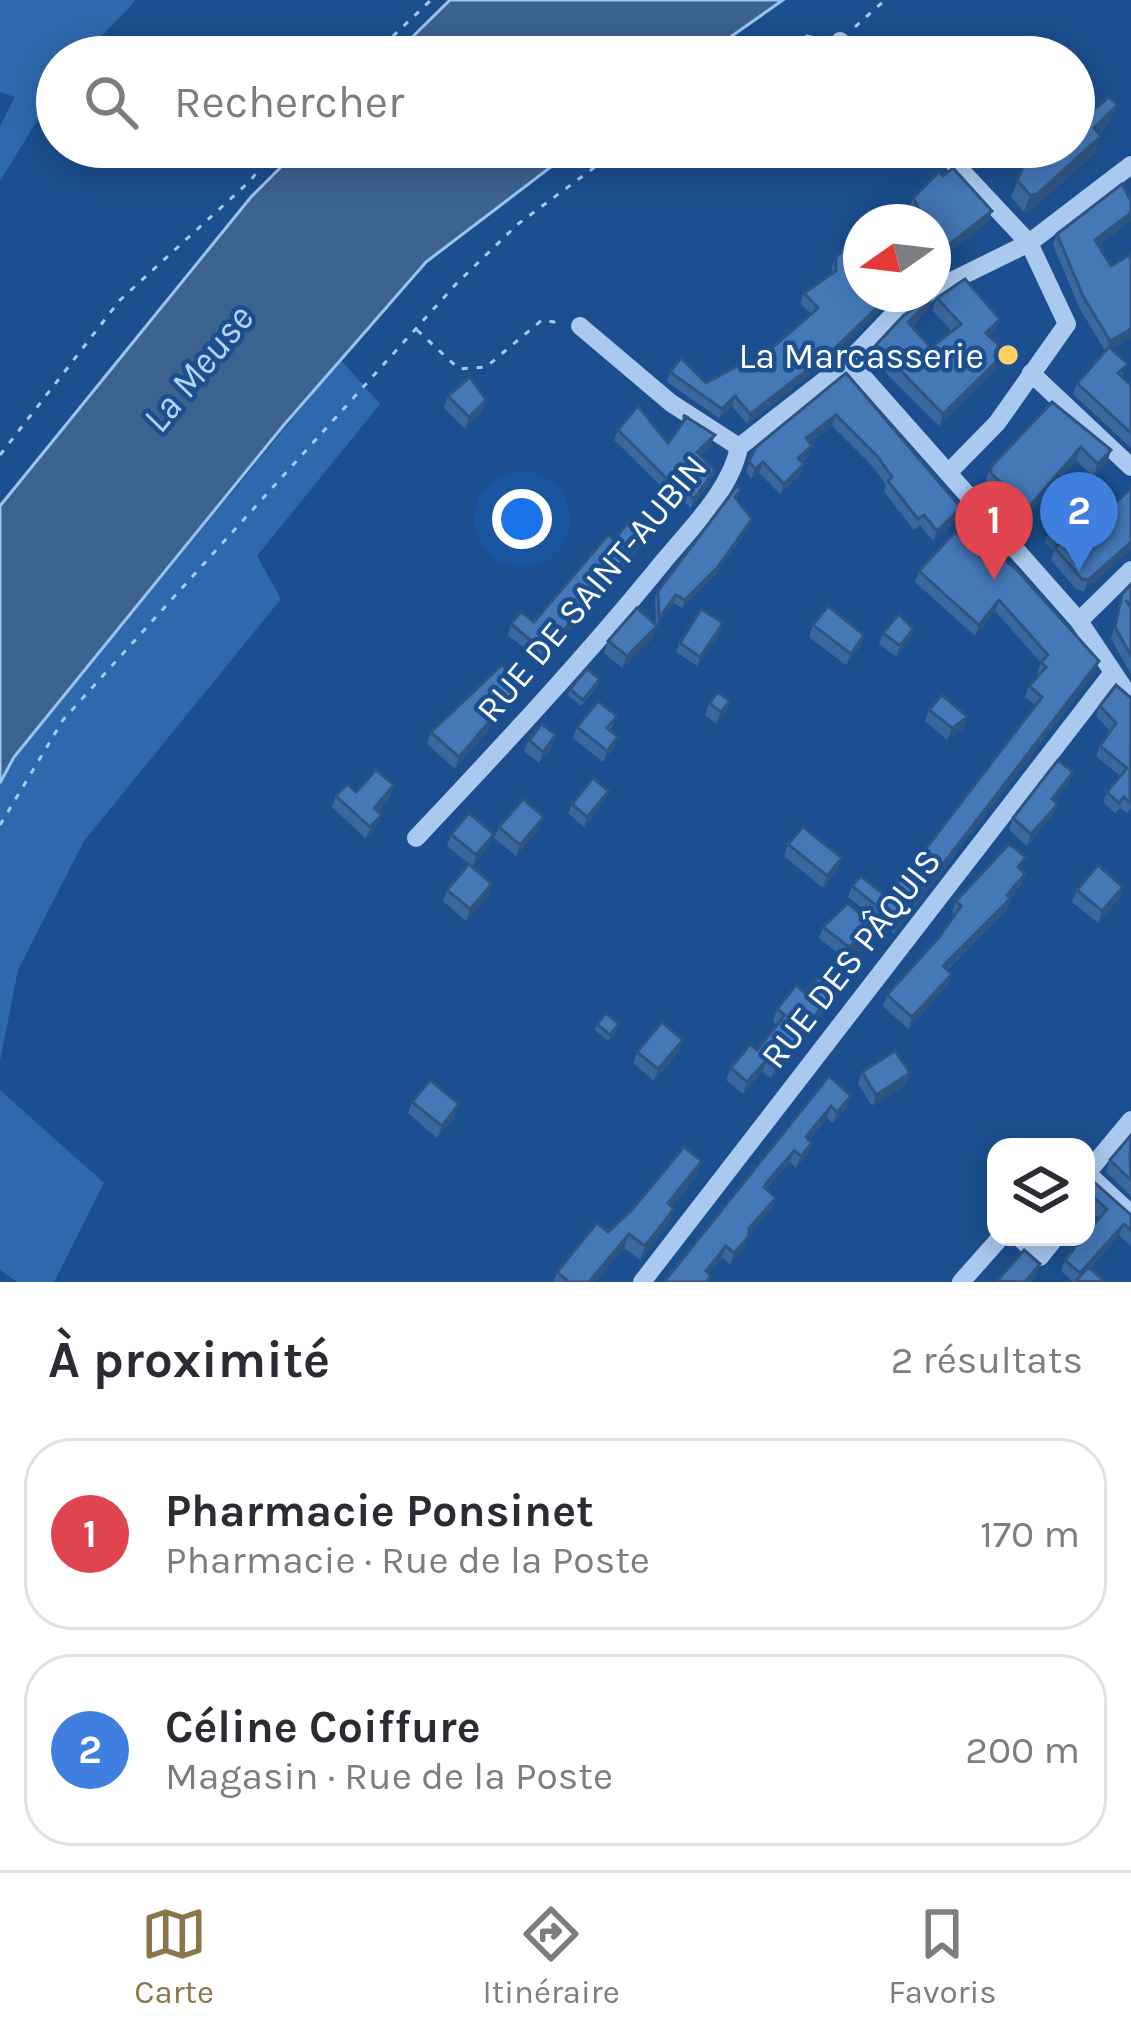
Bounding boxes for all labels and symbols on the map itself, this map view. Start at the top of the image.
north arrow [843,204,951,312]
water label: La Meuse [133,296,263,441]
place label: La Marcasserie [739,335,984,377]
marker: La Marcasserie [995,342,1021,368]
street label: RUE DE SAINT-AUBIN [468,447,716,731]
pin: 2 [1040,472,1118,571]
pin: 1 [955,481,1033,580]
your location [492,489,552,549]
street label: RUE DES PÂQUIS [752,841,949,1077]

